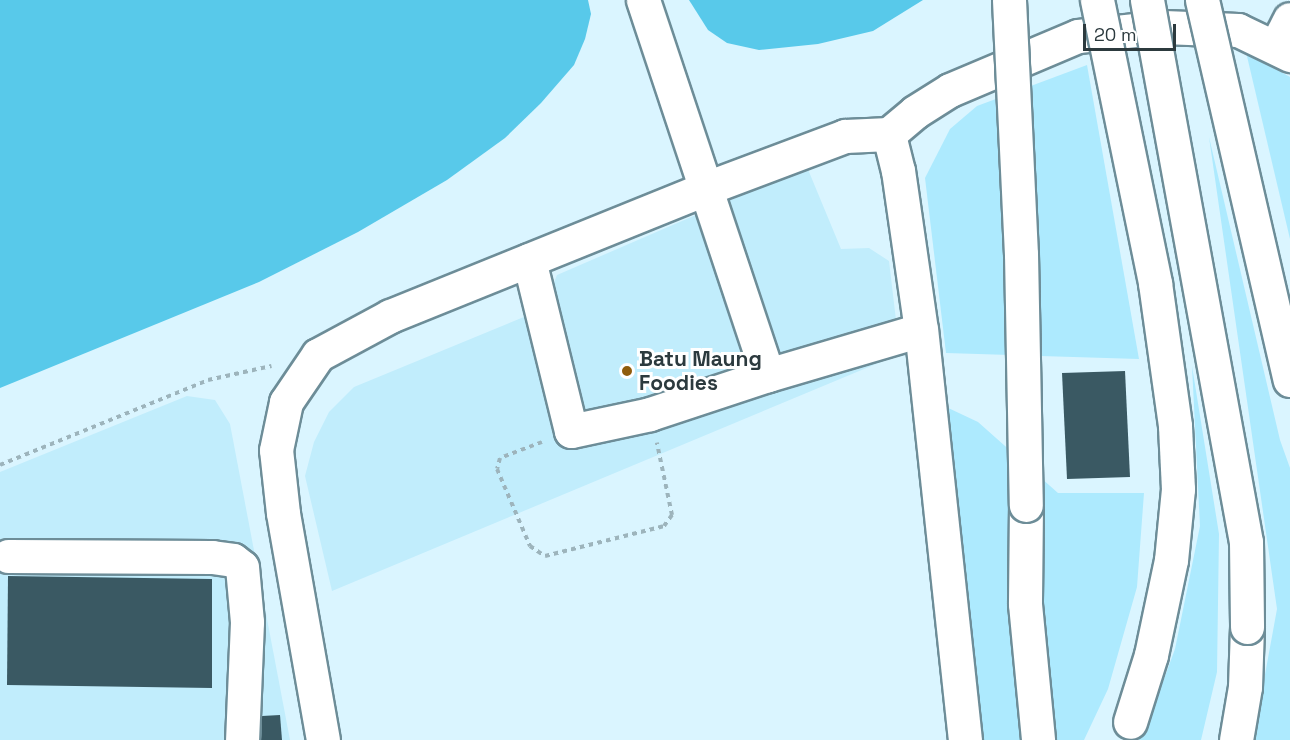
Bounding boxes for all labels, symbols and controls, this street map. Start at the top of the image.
scale bar [1086,12,1179,50]
text: 20 m [1094,23,1137,46]
place label: Batu Maung Foodies [639,346,762,396]
marker: Batu Maung Foodies [620,364,634,378]

